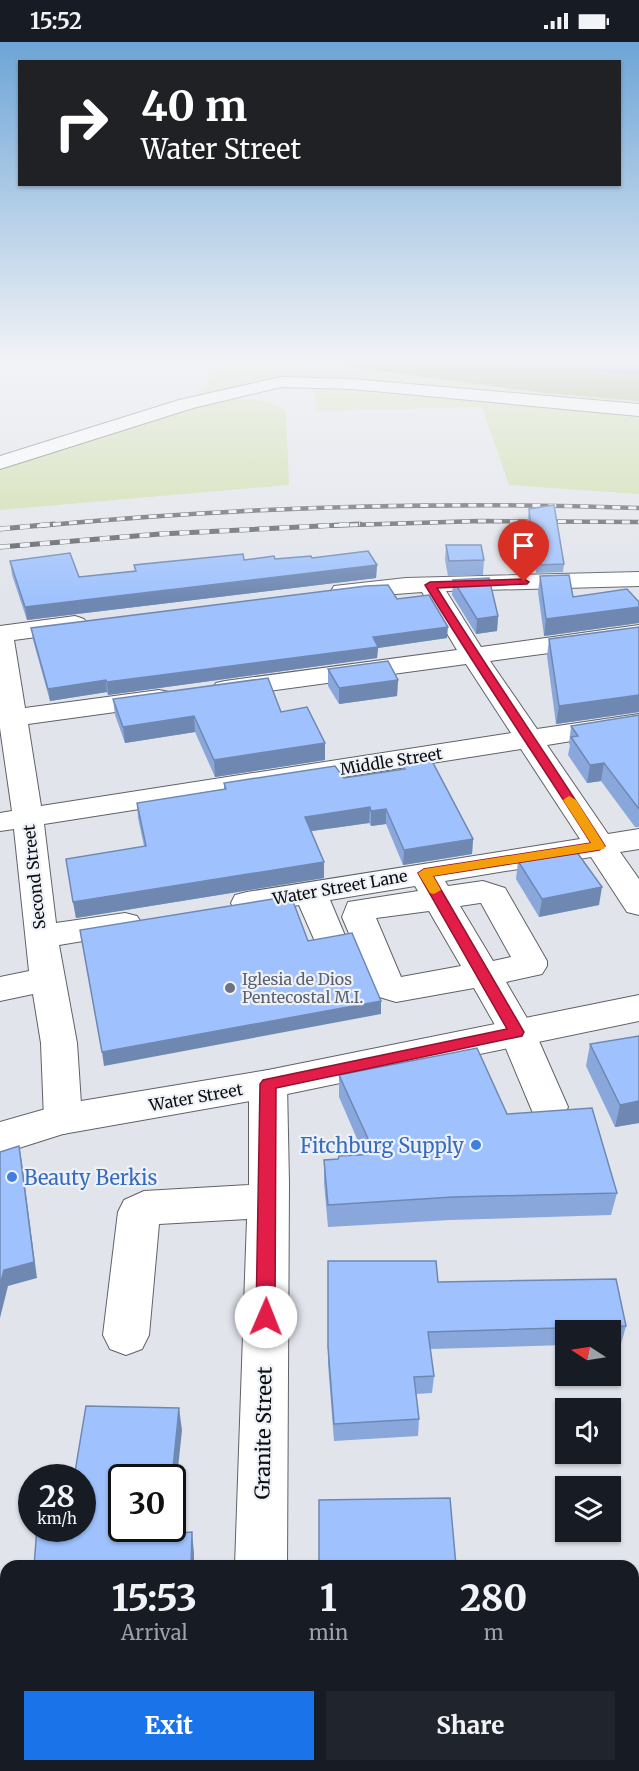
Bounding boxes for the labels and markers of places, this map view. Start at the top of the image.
pin [498,520,549,582]
place label: Iglesia de Dios Pentecostal M.I. [242,969,363,1007]
marker: Iglesia de Dios Pentecostal M.I. [223,981,237,995]
place label: Fitchburg Supply [300,1133,464,1158]
marker: Fitchburg Supply [469,1138,483,1152]
place label: Beauty Berkis [24,1165,157,1190]
marker: Beauty Berkis [5,1170,19,1184]

